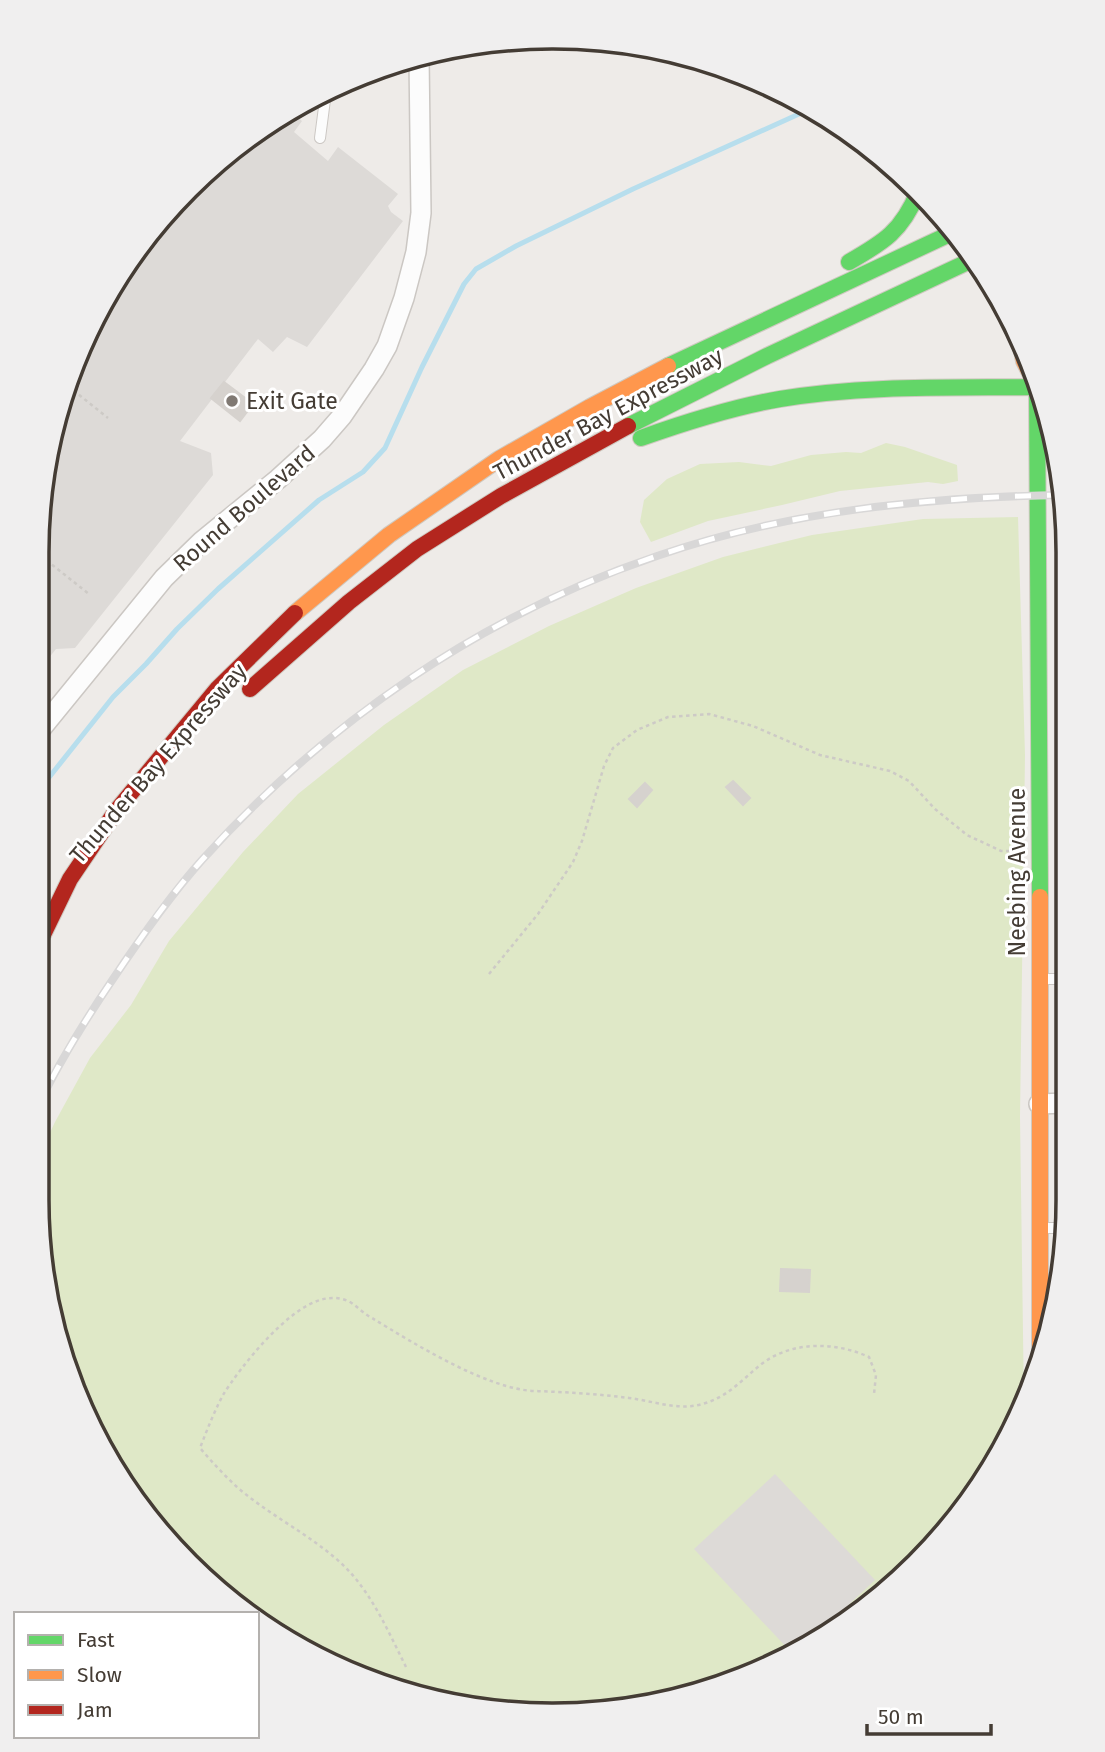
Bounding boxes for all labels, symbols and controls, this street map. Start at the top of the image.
street label: Thunder Bay Expressway [489,341,728,486]
place label: Exit Gate [246,387,338,415]
marker: Exit Gate [224,393,240,409]
street label: Round Boulevard [167,439,321,577]
street label: Thunder Bay Expressway [64,657,253,869]
street label: Neebing Avenue [1003,788,1031,956]
legend [14,1612,259,1738]
text: Fast [77,1627,115,1653]
text: Slow [77,1662,122,1688]
scale bar [867,1692,991,1736]
text: Jam [77,1697,113,1723]
text: 50 m [878,1704,924,1730]

